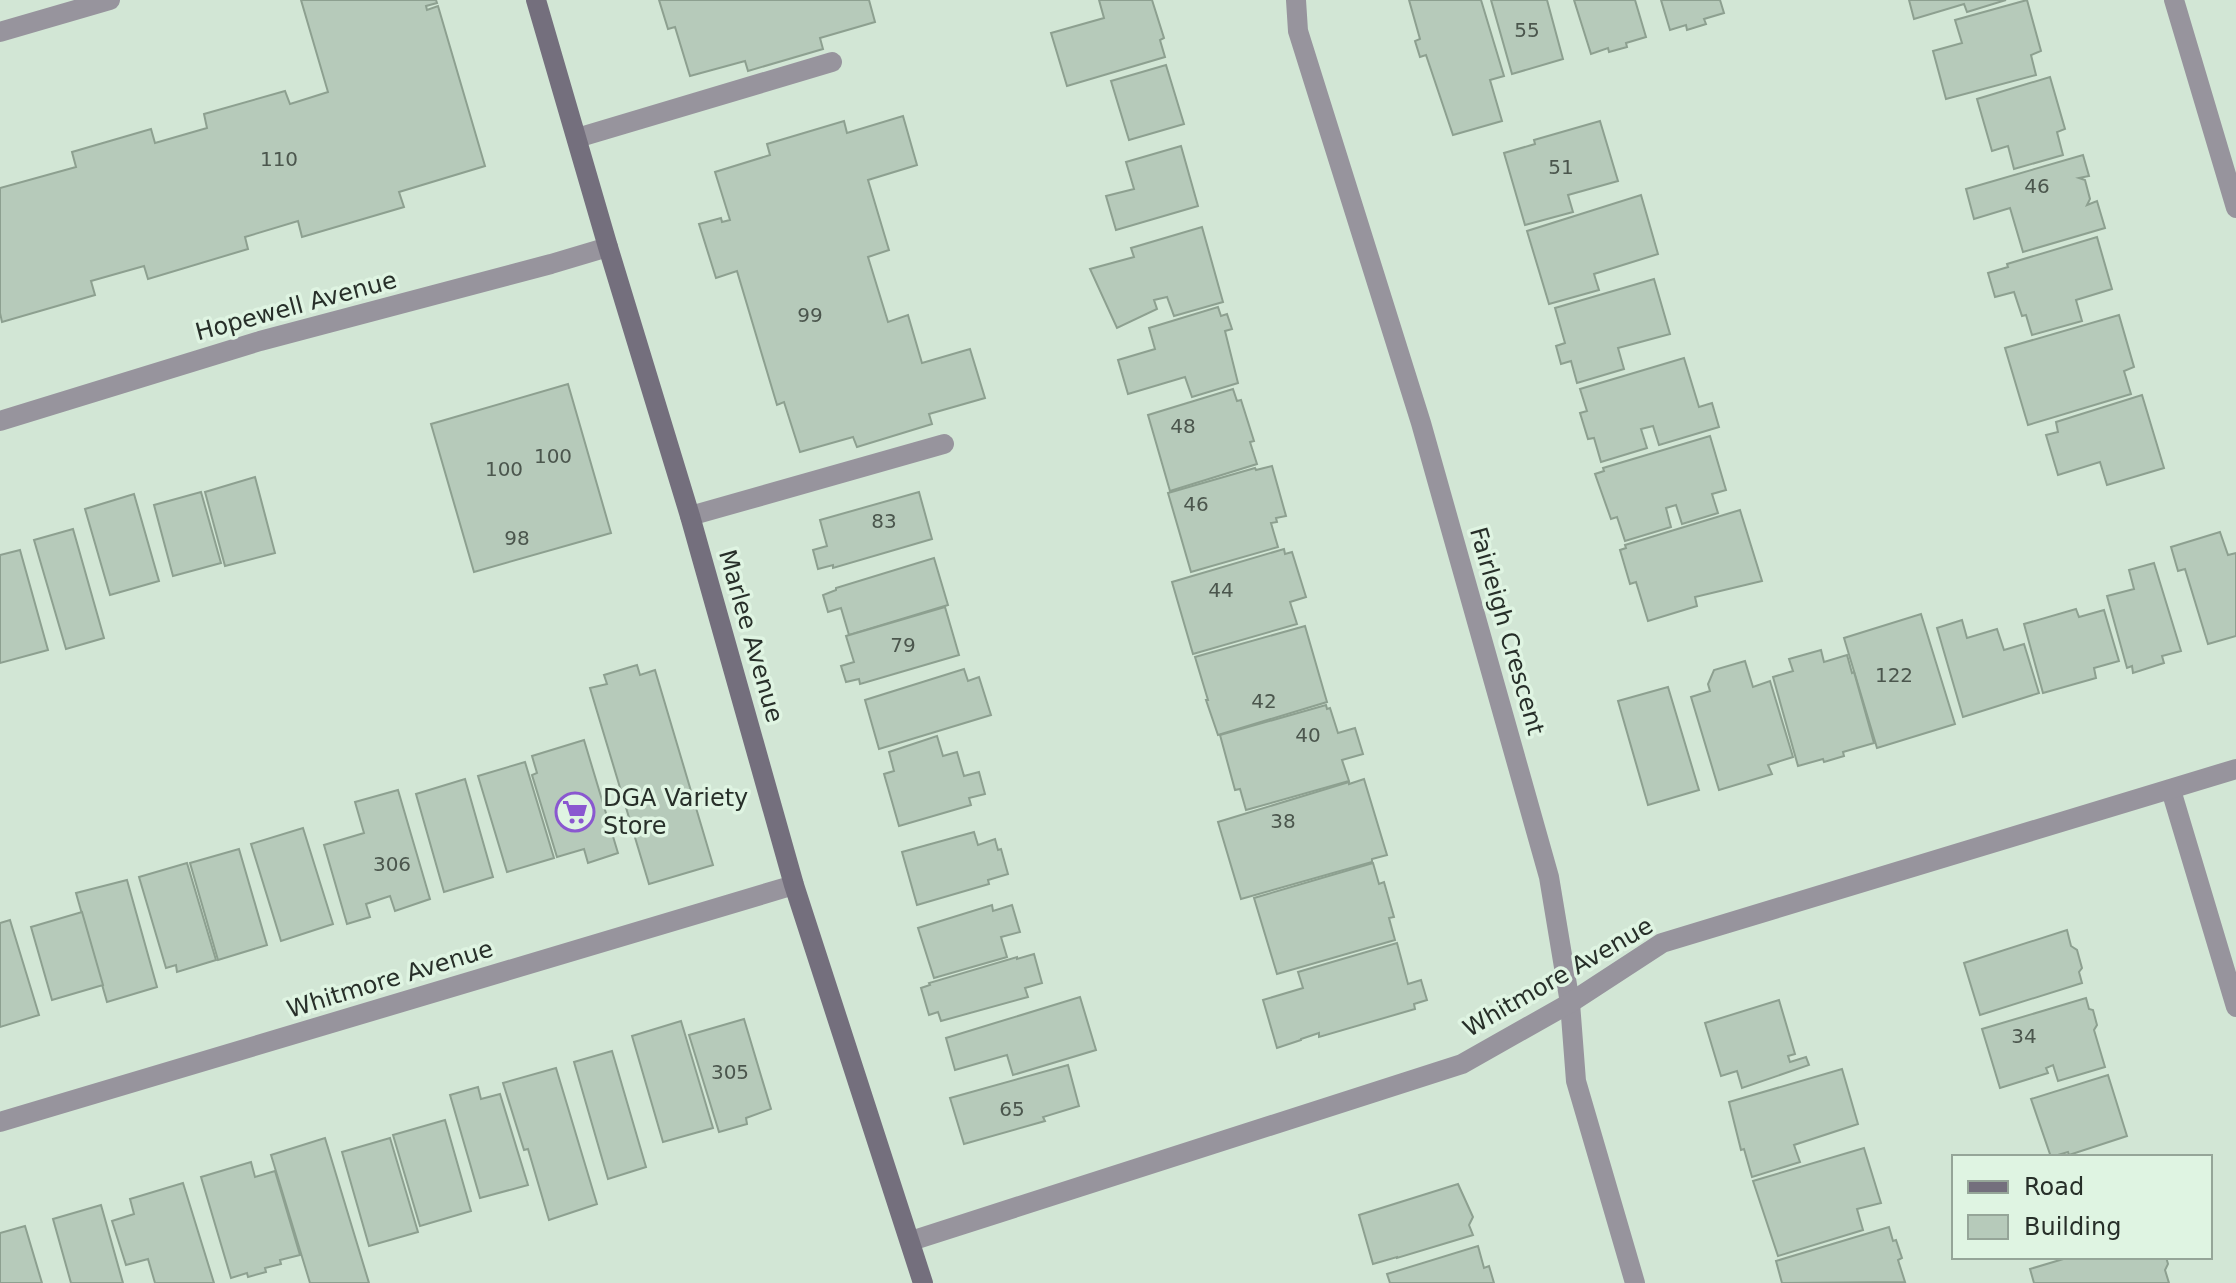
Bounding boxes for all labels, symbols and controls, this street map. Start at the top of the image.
house number: 55 [1514,18,1540,42]
house number: 110 [260,147,298,171]
house number: 51 [1548,155,1574,179]
house number: 46 [2024,174,2050,198]
street label: Hopewell Avenue [192,266,400,346]
house number: 99 [797,303,823,327]
house number: 48 [1170,414,1196,438]
house number: 100 [534,444,572,468]
house number: 100 [485,457,523,481]
house number: 46 [1183,492,1209,516]
house number: 83 [871,509,897,533]
street label: Fairleigh Crescent [1464,524,1550,738]
house number: 98 [504,526,530,550]
street label: Marlee Avenue [713,546,789,726]
house number: 44 [1208,578,1234,602]
house number: 79 [890,633,916,657]
house number: 122 [1875,663,1913,687]
house number: 42 [1251,689,1277,713]
house number: 40 [1295,723,1321,747]
place label: DGA Variety Store [603,784,748,840]
supermarket icon: DGA Variety Store [554,791,596,833]
house number: 38 [1270,809,1296,833]
house number: 306 [373,852,411,876]
street label: Whitmore Avenue [1458,911,1658,1043]
street label: Whitmore Avenue [284,934,496,1024]
house number: 34 [2011,1024,2037,1048]
house number: 305 [711,1060,749,1084]
house number: 65 [999,1097,1025,1121]
legend [1952,1155,2212,1259]
text: Road [2024,1173,2084,1201]
text: Building [2024,1213,2121,1241]

